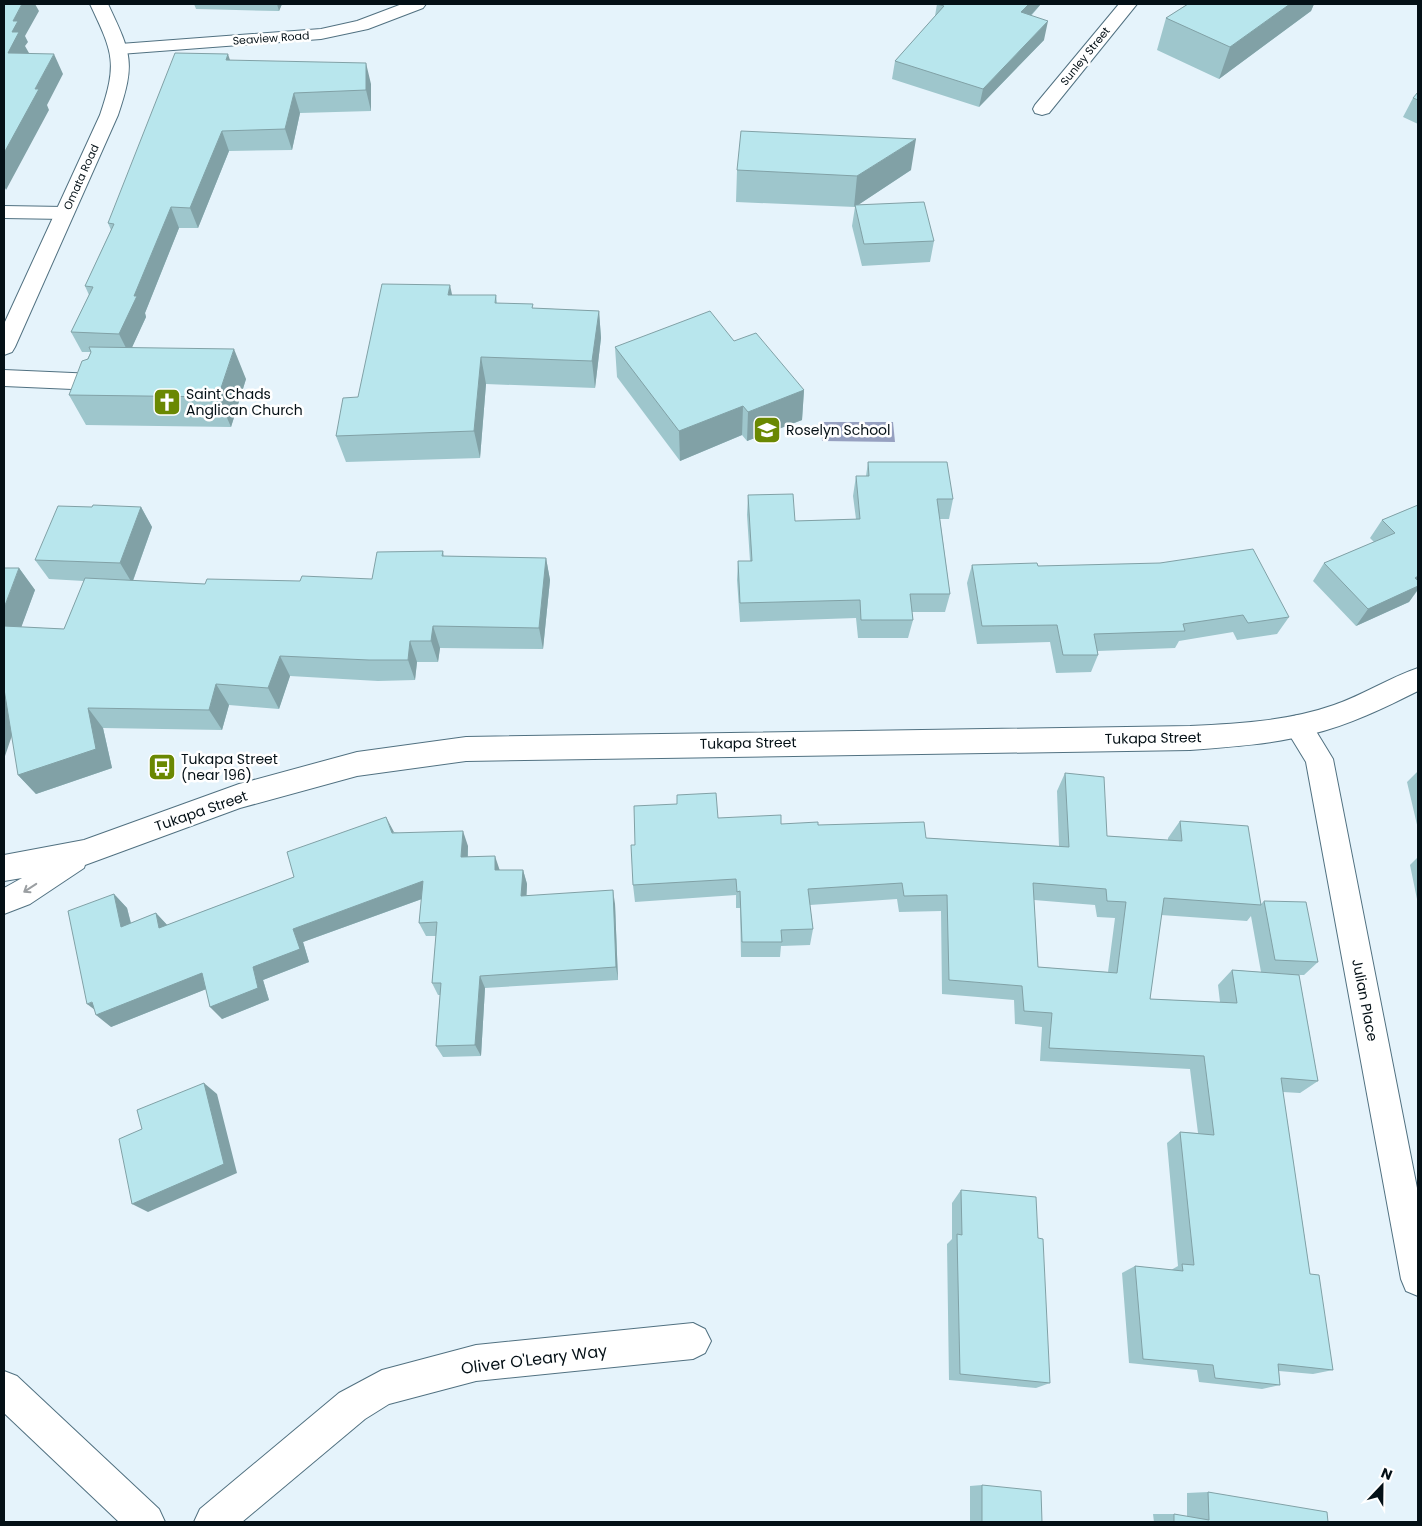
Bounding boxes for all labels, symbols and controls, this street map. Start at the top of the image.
street label: Sunley Street [1056,23,1114,89]
street label: Seaview Road [232,27,310,49]
street label: Omata Road [59,142,103,212]
place label: Saint Chads Anglican Church [186,384,303,420]
church icon: Saint Chads Anglican Church [152,387,182,417]
school or university icon: Roselyn School [752,415,782,445]
place label: Roselyn School [786,420,891,440]
street label: Tukapa Street [1104,727,1202,749]
street label: Tukapa Street [699,732,797,754]
place label: Tukapa Street (near 196) [181,749,278,785]
bus stop icon: Tukapa Street (near 196) [147,752,177,782]
street label: Tukapa Street [152,786,250,836]
one-way arrow [23,883,37,893]
street label: Julian Place [1347,957,1383,1043]
street label: Oliver O'Leary Way [460,1339,608,1380]
north arrow [1357,1461,1407,1511]
text: N [1378,1463,1395,1485]

